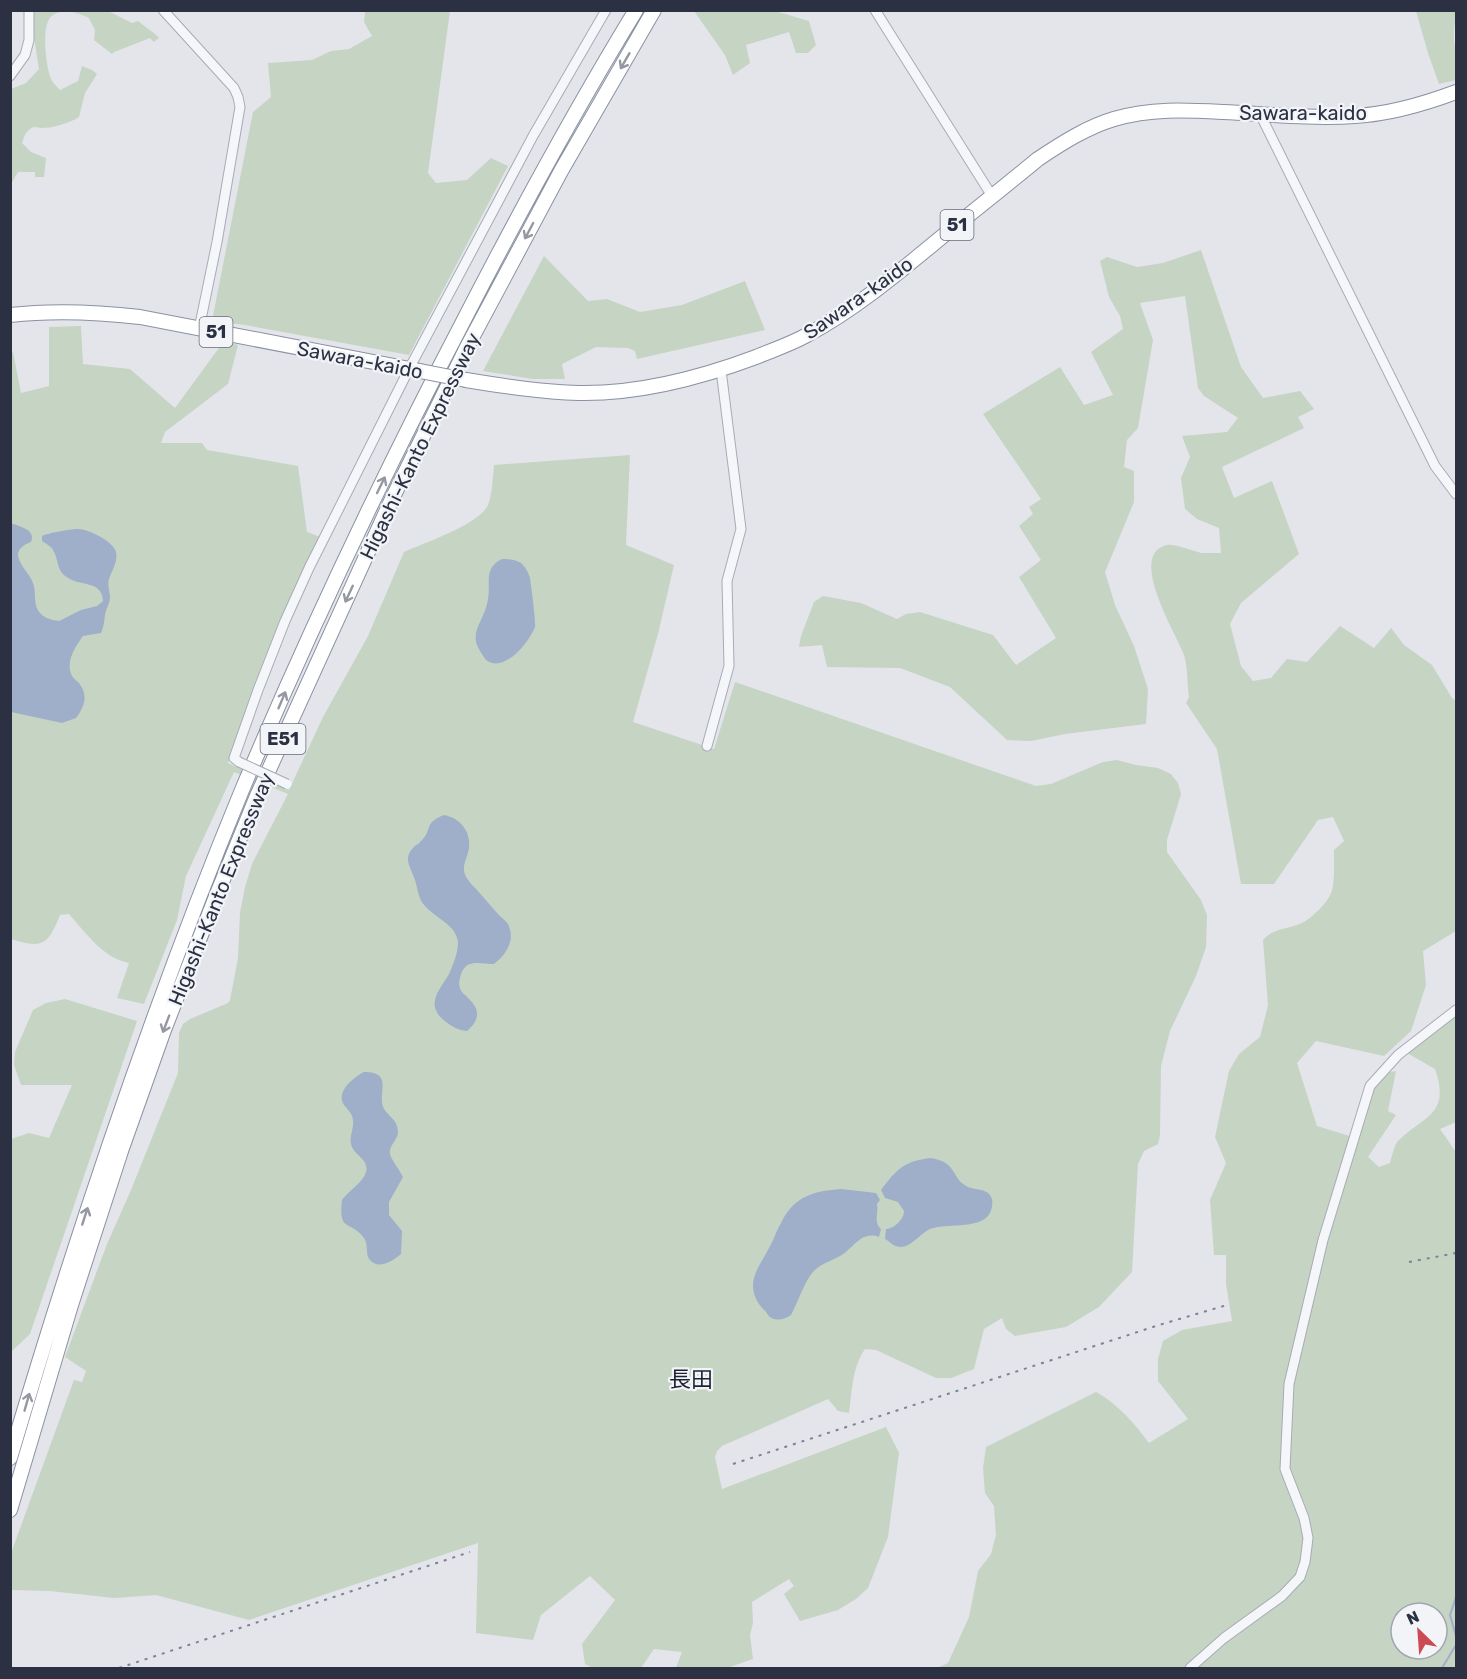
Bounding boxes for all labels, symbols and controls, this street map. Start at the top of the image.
one-way arrow [618,52,630,69]
street label: Sawara-kaido [1239,101,1367,125]
road number: 51 [940,210,974,240]
one-way arrow [523,222,535,239]
street label: Sawara-kaido [799,252,917,344]
road number: 51 [200,317,232,347]
street label: Higashi-Kanto Expressway [355,329,485,563]
street label: Sawara-kaido [295,336,425,384]
one-way arrow [375,476,387,494]
one-way arrow [343,584,354,602]
one-way arrow [277,691,288,709]
road number: E51 [260,724,306,754]
street label: Higashi-Kanto Expressway [163,769,279,1009]
one-way arrow [160,1015,171,1033]
one-way arrow [81,1207,92,1226]
district label: 長田 [669,1366,713,1393]
one-way arrow [22,1393,33,1412]
north arrow [1389,1601,1449,1661]
text: N [1404,1607,1422,1629]

